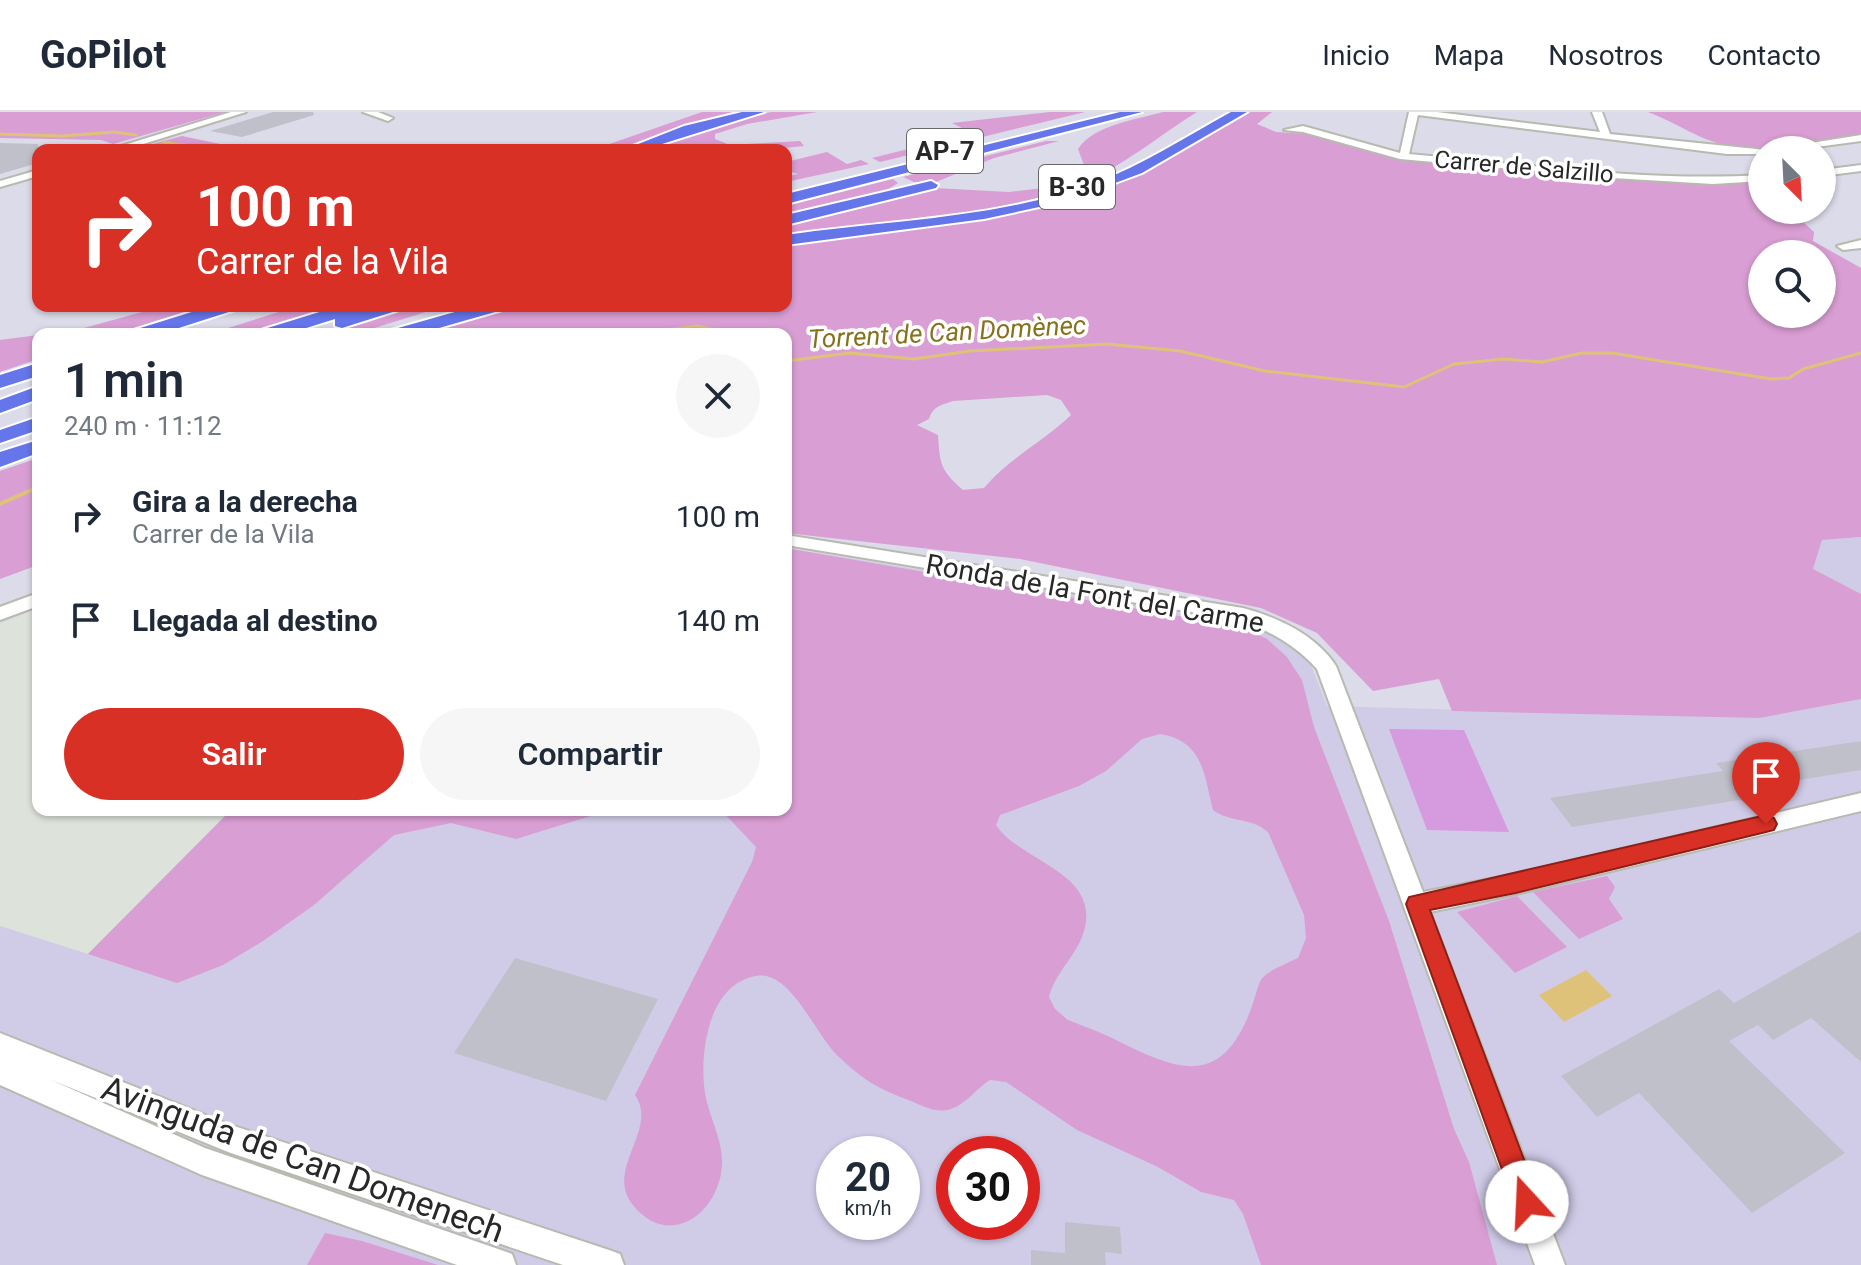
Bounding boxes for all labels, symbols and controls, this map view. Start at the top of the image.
text: GoPilot [40,33,166,77]
text: Inicio [1322,39,1390,72]
text: Mapa [1434,39,1504,72]
text: Nosotros [1548,39,1663,72]
text: Contacto [1707,39,1821,72]
road number: AP-7 [907,129,983,173]
north arrow [1748,136,1836,224]
map controls [1748,136,1836,328]
street label: Carrer de Salzillo [1433,145,1615,189]
road number: B-30 [1039,165,1115,209]
text: 100 m [196,174,355,240]
icon: right [64,176,168,280]
button: search [1748,240,1836,328]
text: Carrer de la Vila [196,241,449,283]
water label: Torrent de Can Domènec [807,310,1087,354]
text: 1 min [64,352,184,409]
button: close [676,354,760,438]
text: 240 m · 11:12 [64,411,222,441]
text: Gira a la derecha [132,484,358,519]
icon: right [64,494,108,538]
text: 100 m [676,499,760,534]
text: Carrer de la Vila [132,519,315,549]
street label: Ronda de la Font del Carme [923,547,1267,639]
icon: arrive [64,598,108,642]
text: Llegada al destino [132,603,378,638]
text: 140 m [676,603,760,638]
button: Salir [64,708,404,800]
button: Compartir [420,708,760,800]
pin [1732,742,1800,824]
icon: arrive [1744,754,1788,798]
street label: Avinguda de Can Domenech [96,1068,510,1250]
speed limit sign: 30 [936,1136,1040,1240]
text: 20 [845,1154,891,1201]
position arrow [1485,1160,1569,1244]
text: km/h [845,1196,891,1220]

